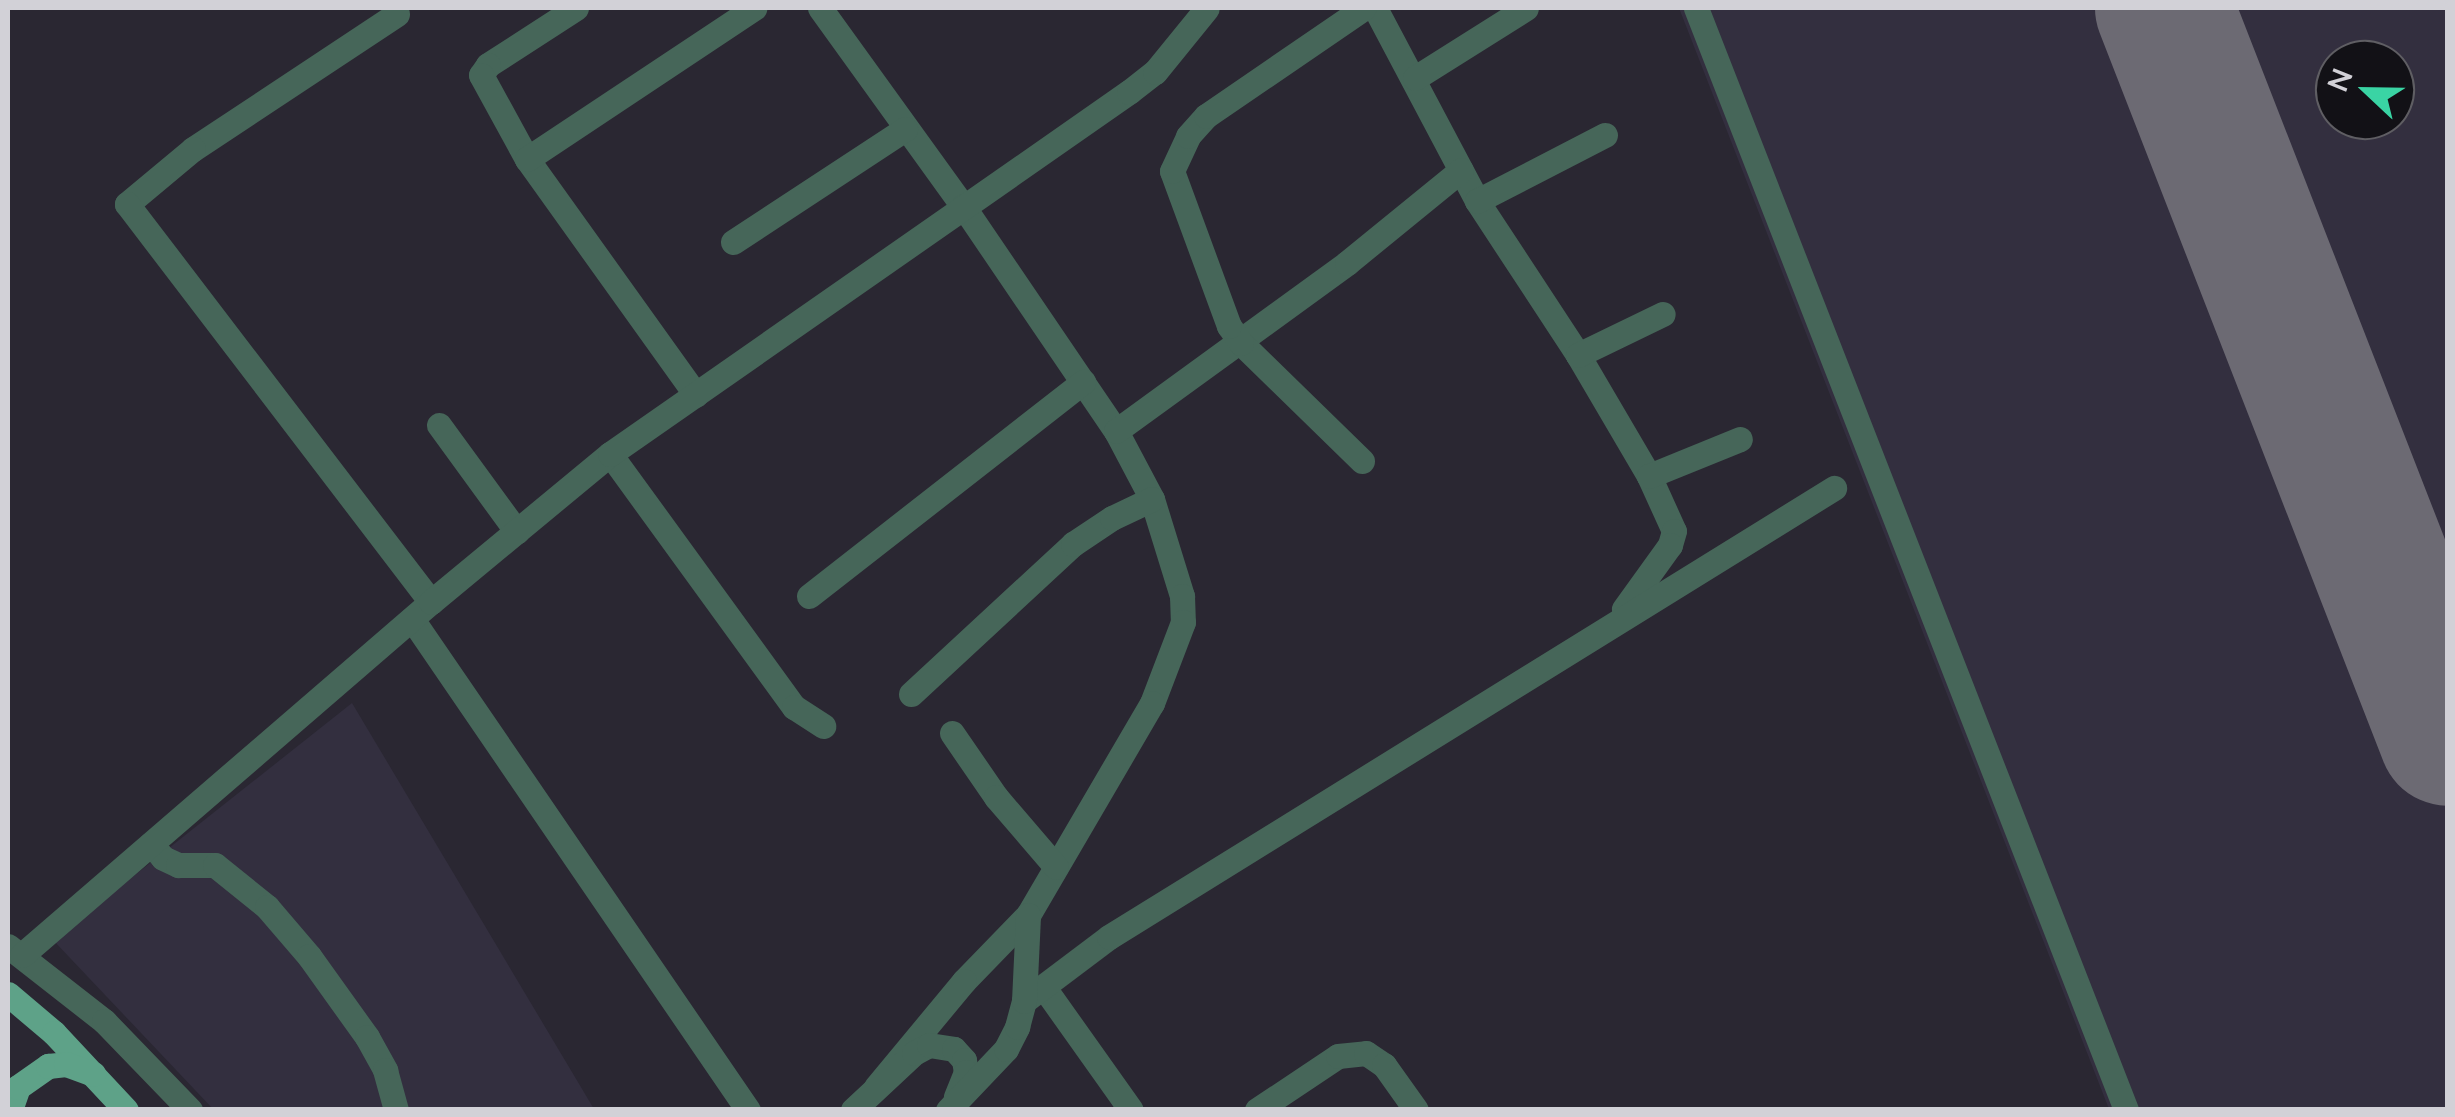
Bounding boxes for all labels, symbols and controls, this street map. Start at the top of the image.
north arrow [2315,40,2415,140]
text: N [2319,63,2359,96]

